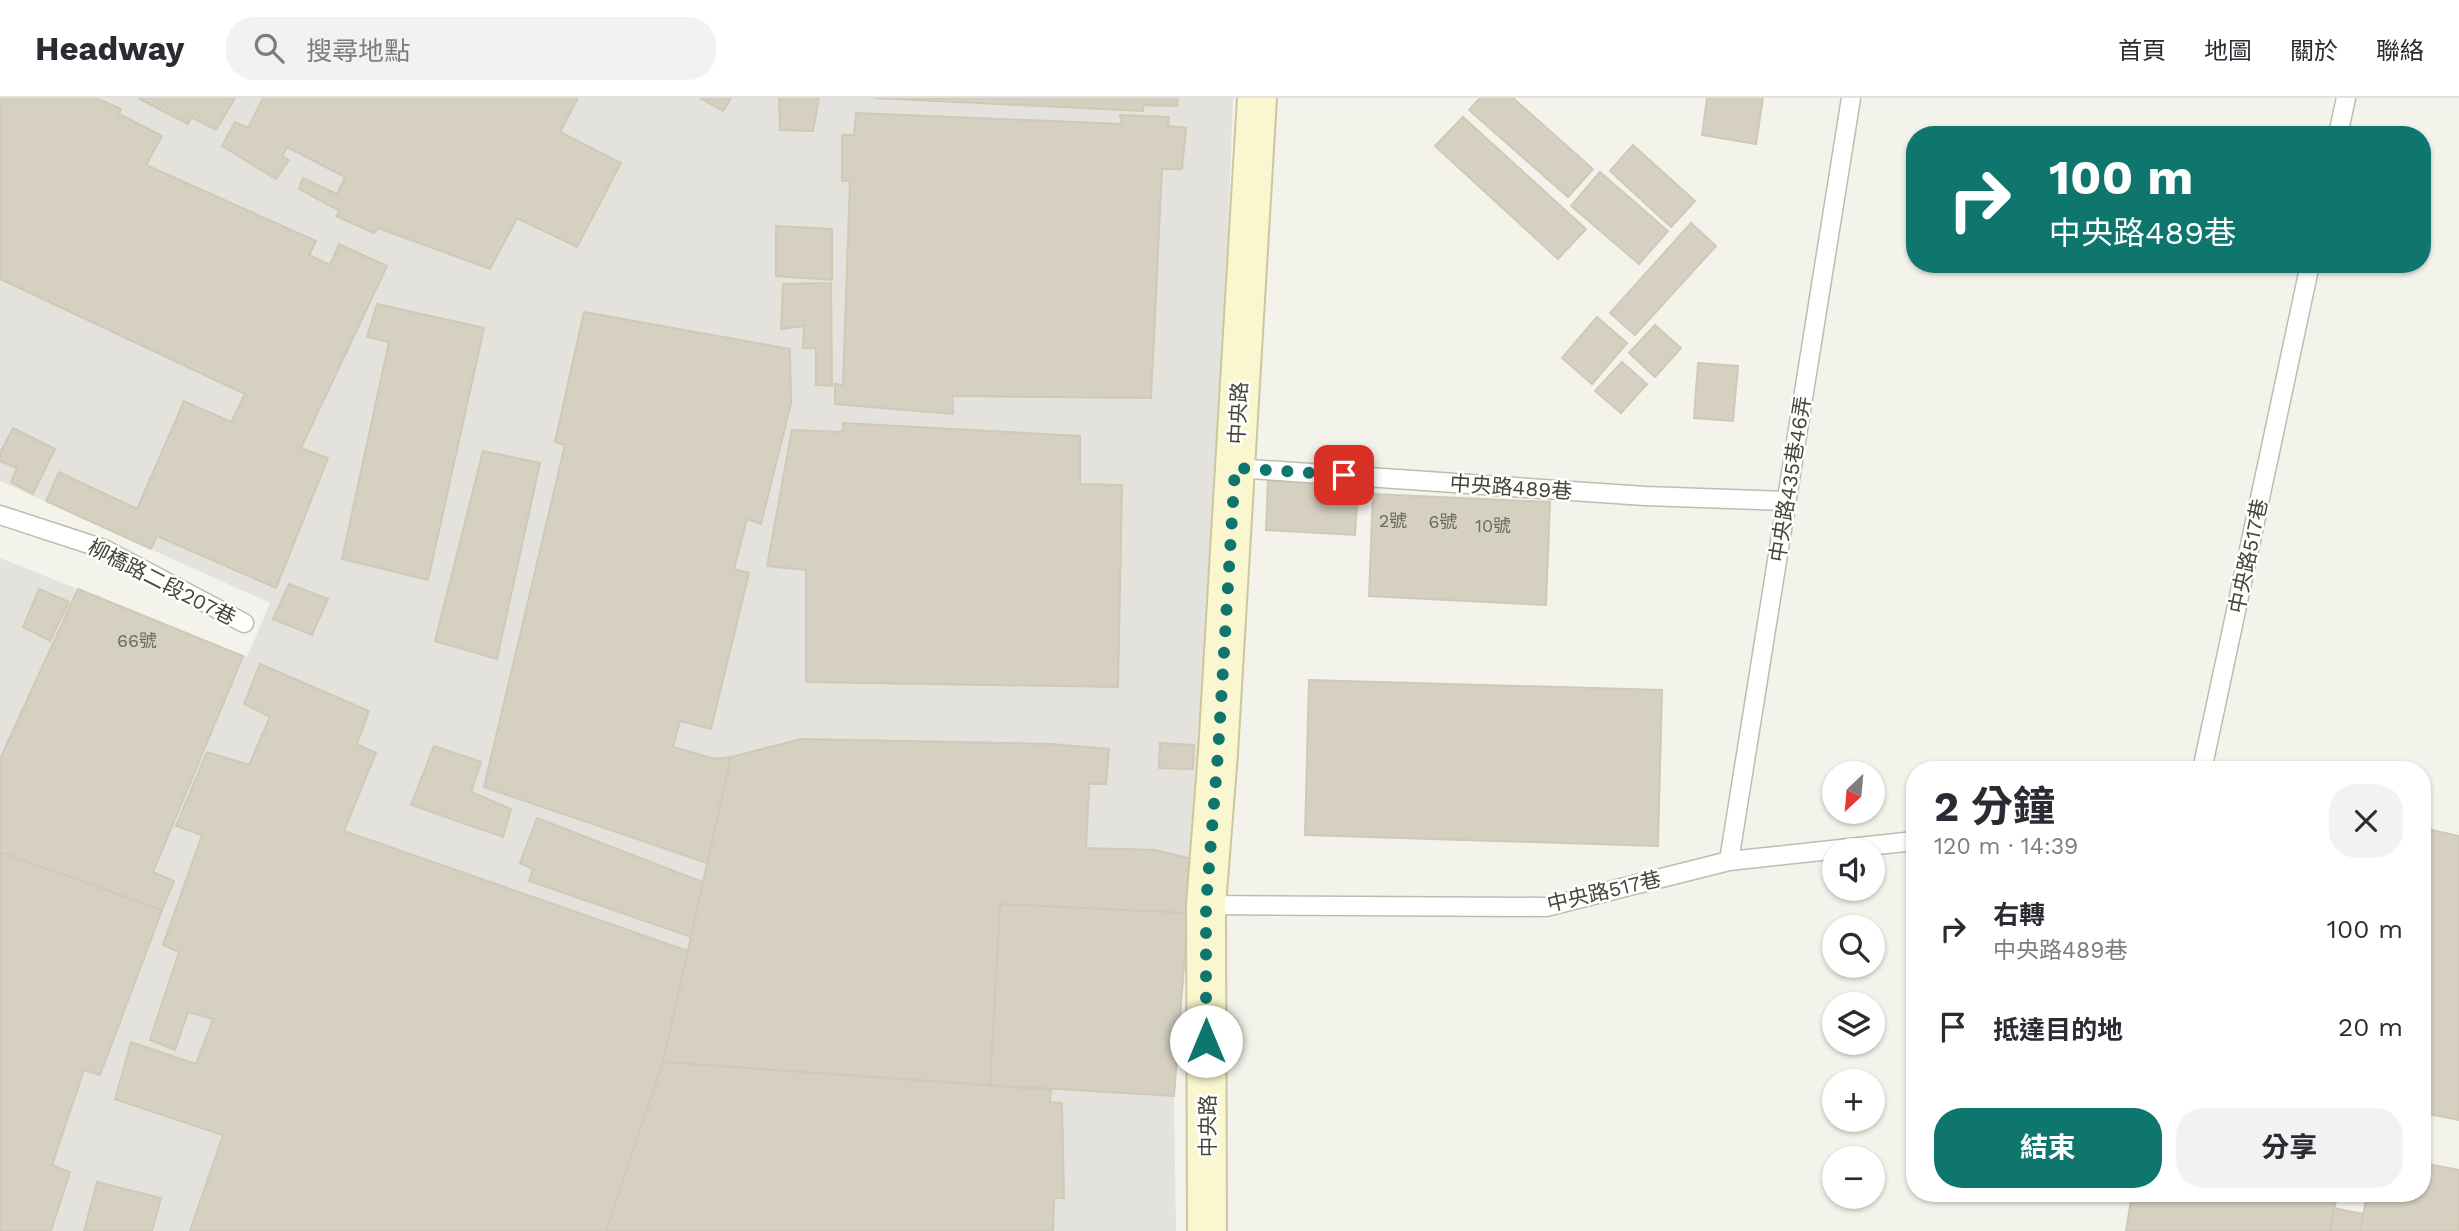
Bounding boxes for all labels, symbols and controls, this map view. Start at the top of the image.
search box [226,17,716,80]
text: Headway [35,29,184,68]
icon: search [250,29,288,67]
text: 搜尋地點 [306,36,410,66]
text: 首頁 [2118,37,2166,65]
text: 地圖 [2204,37,2252,65]
text: 關於 [2290,37,2338,65]
text: 聯絡 [2376,37,2424,65]
text: 100 m [2049,148,2193,206]
icon: right [1934,154,2025,245]
text: 中央路489巷 [2049,214,2236,252]
street label: 中央路 [1224,381,1252,445]
street label: 中央路435巷46弄 [1765,394,1815,564]
pin [1314,445,1374,505]
icon: arrive [1325,456,1363,494]
street label: 中央路489巷 [1449,470,1573,504]
street label: 中央路517巷 [2224,497,2272,615]
house number: 2號 [1379,510,1407,531]
house number: 6號 [1429,511,1457,532]
house number: 10號 [1475,515,1511,536]
street label: 柳橋路二段207巷 [84,534,240,630]
house number: 66號 [117,630,157,651]
north arrow [1822,761,1885,824]
map controls [1822,761,1885,1209]
text: 2 分鐘 [1934,782,2055,831]
button: close [2329,784,2403,858]
text: 120 m · 14:39 [1934,833,2078,860]
button: sound [1822,838,1885,901]
street label: 中央路517巷 [1545,866,1663,916]
text: 右轉 [1993,900,2045,930]
icon: right [1934,910,1972,948]
text: 100 m [2327,914,2403,944]
button: search [1822,915,1885,978]
text: 中央路489巷 [1993,937,2127,964]
button: layers [1822,992,1885,1055]
position arrow [1169,1004,1243,1078]
icon: arrive [1934,1008,1972,1046]
text: 20 m [2338,1012,2403,1042]
text: 抵達目的地 [1993,1015,2123,1045]
button: + [1822,1069,1885,1132]
street label: 中央路 [1195,1095,1220,1158]
button: 結束 [1934,1108,2162,1188]
button: 分享 [2176,1108,2403,1188]
button: − [1822,1146,1885,1209]

